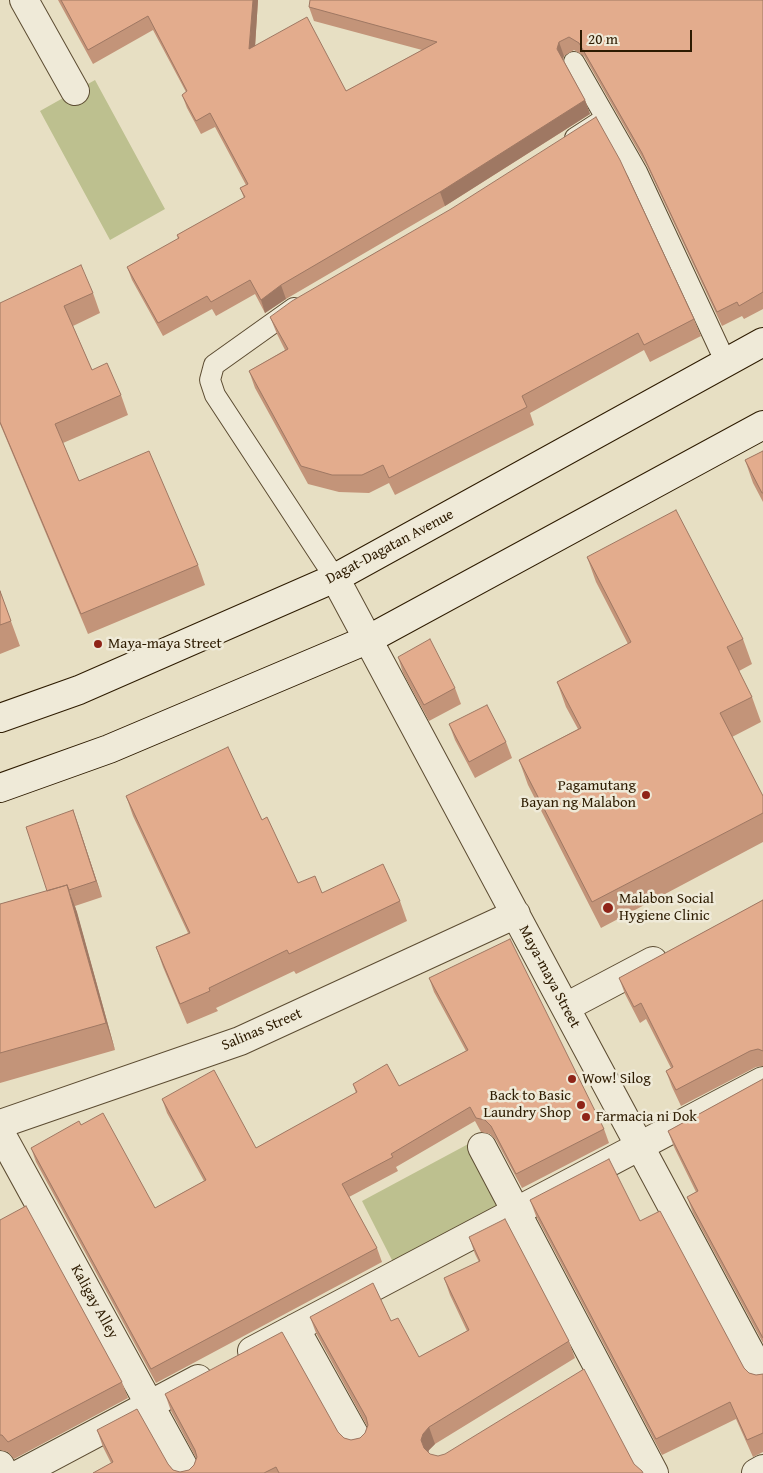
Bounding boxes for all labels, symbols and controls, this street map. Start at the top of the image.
scale bar [583,20,696,52]
text: 20 m [588,28,618,49]
street label: Dagat-Dagatan Avenue [323,506,457,588]
place label: Maya-maya Street [108,635,222,653]
marker: Maya-maya Street [92,638,104,650]
place label: Pagamutang Bayan ng Malabon [521,777,636,812]
marker: Pagamutang Bayan ng Malabon [640,789,652,801]
place label: Malabon Social Hygiene Clinic [619,890,714,925]
marker: Malabon Social Hygiene Clinic [601,901,615,915]
street label: Maya-maya Street [514,923,584,1031]
street label: Salinas Street [219,1005,305,1055]
place label: Wow! Silog [582,1070,651,1088]
marker: Wow! Silog [566,1073,578,1085]
place label: Back to Basic Laundry Shop [484,1087,571,1122]
marker: Back to Basic Laundry Shop [575,1099,587,1111]
place label: Farmacia ni Dok [596,1108,697,1126]
marker: Farmacia ni Dok [580,1111,592,1123]
street label: Kaligay Alley [66,1262,122,1342]

